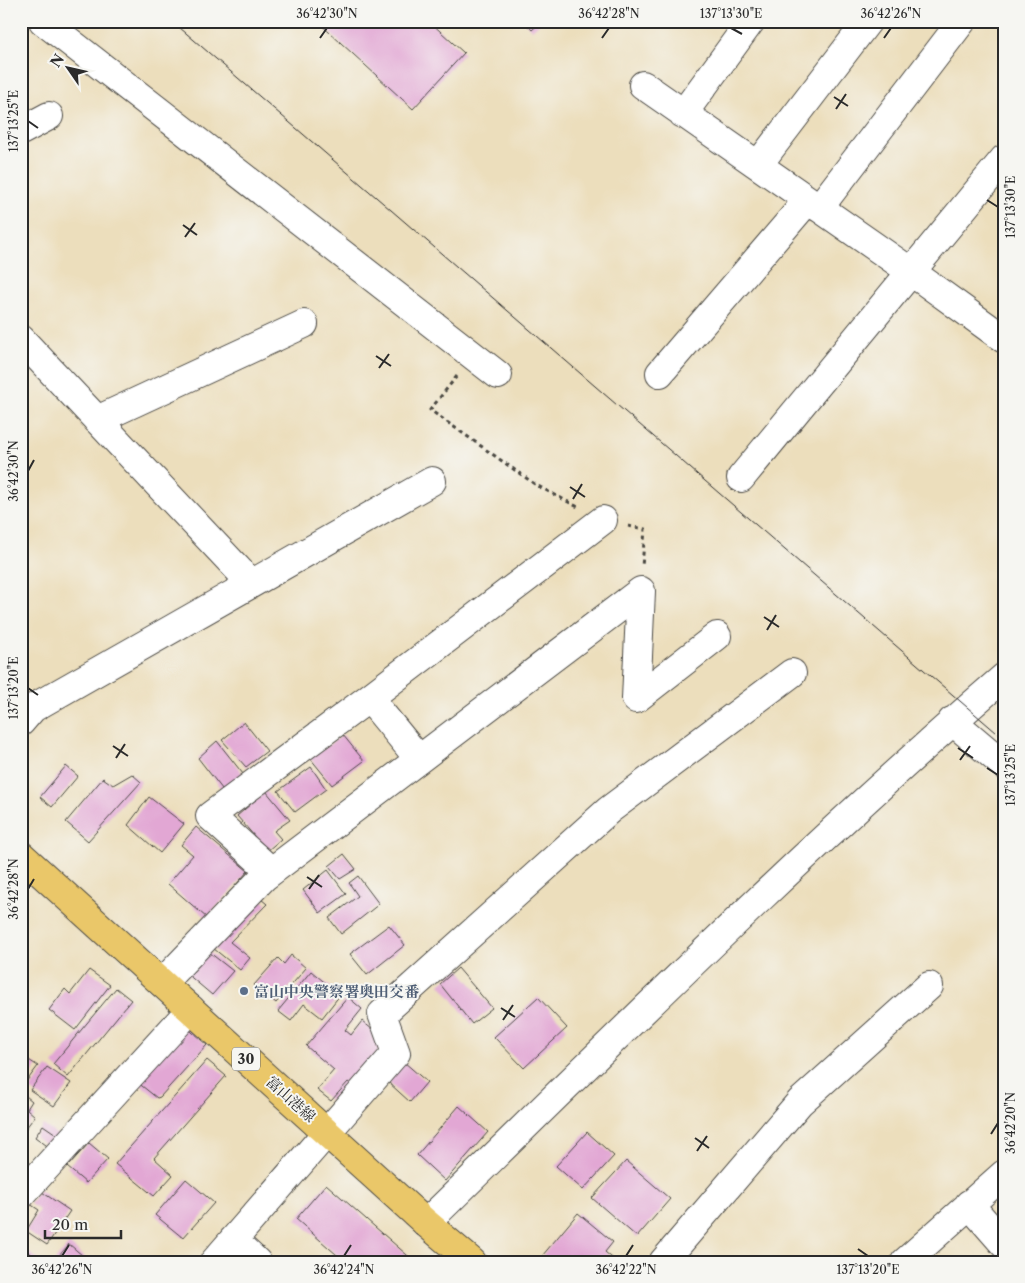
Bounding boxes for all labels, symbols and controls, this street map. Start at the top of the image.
text: 36°42'30"N [296,6,358,21]
text: 36°42'28"N [578,6,640,21]
text: 137°13'30"E [700,6,762,21]
text: 36°42'26"N [860,6,922,21]
north arrow [42,42,92,92]
text: N [46,51,68,71]
text: 137°13'25"E [6,90,21,152]
text: 137°13'30"E [1003,176,1018,238]
text: 36°42'30"N [6,440,21,502]
text: 137°13'20"E [6,656,21,720]
text: 137°13'25"E [1003,744,1018,806]
text: 36°42'28"N [6,858,21,920]
place label: 富山中央警察署奥田交番 [254,982,420,1001]
marker: 富山中央警察署奥田交番 [238,985,250,997]
road number: 30 [232,1048,260,1070]
street label: 富山港線 [262,1072,320,1126]
text: 36°42'20"N [1003,1092,1018,1154]
scale bar [45,1208,121,1240]
text: 20 m [52,1215,88,1234]
text: 36°42'26"N [31,1262,93,1277]
text: 36°42'24"N [313,1262,375,1277]
text: 36°42'22"N [595,1262,657,1277]
text: 137°13'20"E [836,1262,900,1277]

